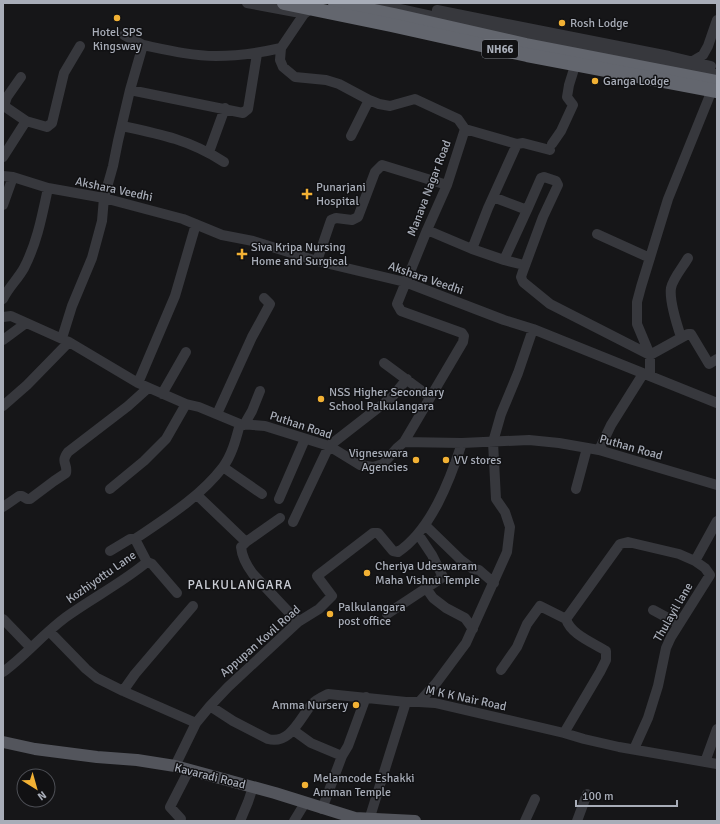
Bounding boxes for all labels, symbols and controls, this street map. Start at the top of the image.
marker: Hotel SPS Kingsway [112,13,122,23]
place label: Rosh Lodge [570,16,629,31]
marker: Rosh Lodge [557,18,567,28]
place label: Hotel SPS Kingsway [92,25,143,54]
road number: NH66 [482,40,518,58]
place label: Ganga Lodge [603,74,669,89]
marker: Ganga Lodge [590,76,600,86]
street label: Manava Nagar Road [404,138,455,238]
street label: Akshara Veedhi [74,174,154,205]
place label: Punarjani Hospital [316,180,366,209]
marker: Punarjani Hospital [301,188,313,200]
place label: Siva Kripa Nursing Home and Surgical [251,240,348,269]
marker: Siva Kripa Nursing Home and Surgical [236,248,248,260]
street label: Akshara Veedhi [386,259,466,298]
place label: NSS Higher Secondary School Palkulangara [329,385,445,414]
marker: NSS Higher Secondary School Palkulangara [316,394,326,404]
street label: Puthan Road [268,408,334,443]
street label: Puthan Road [598,431,664,464]
place label: Vigneswara Agencies [349,446,408,475]
place label: VV stores [454,453,501,468]
marker: Vigneswara Agencies [411,455,421,465]
marker: VV stores [441,455,451,465]
street label: Kozhiyottu Lane [63,548,139,607]
place label: Cheriya Udeswaram Maha Vishnu Temple [375,559,480,588]
marker: Cheriya Udeswaram Maha Vishnu Temple [362,568,372,578]
district label: PALKULANGARA [187,577,293,593]
street label: Thulayil lane [650,580,696,644]
place label: Palkulangara post office [338,600,406,629]
street label: Appupan Kovil Road [217,602,304,680]
marker: Palkulangara post office [325,609,335,619]
street label: M K K Nair Road [424,683,508,714]
place label: Amma Nursery [272,698,348,713]
marker: Amma Nursery [351,700,361,710]
street label: Kavaradi Road [173,760,247,793]
north arrow [16,768,56,808]
place label: Melamcode Eshakki Amman Temple [313,771,415,800]
marker: Melamcode Eshakki Amman Temple [300,780,310,790]
scale bar [576,782,677,808]
text: N [35,788,49,803]
text: 100 m [582,789,614,804]

